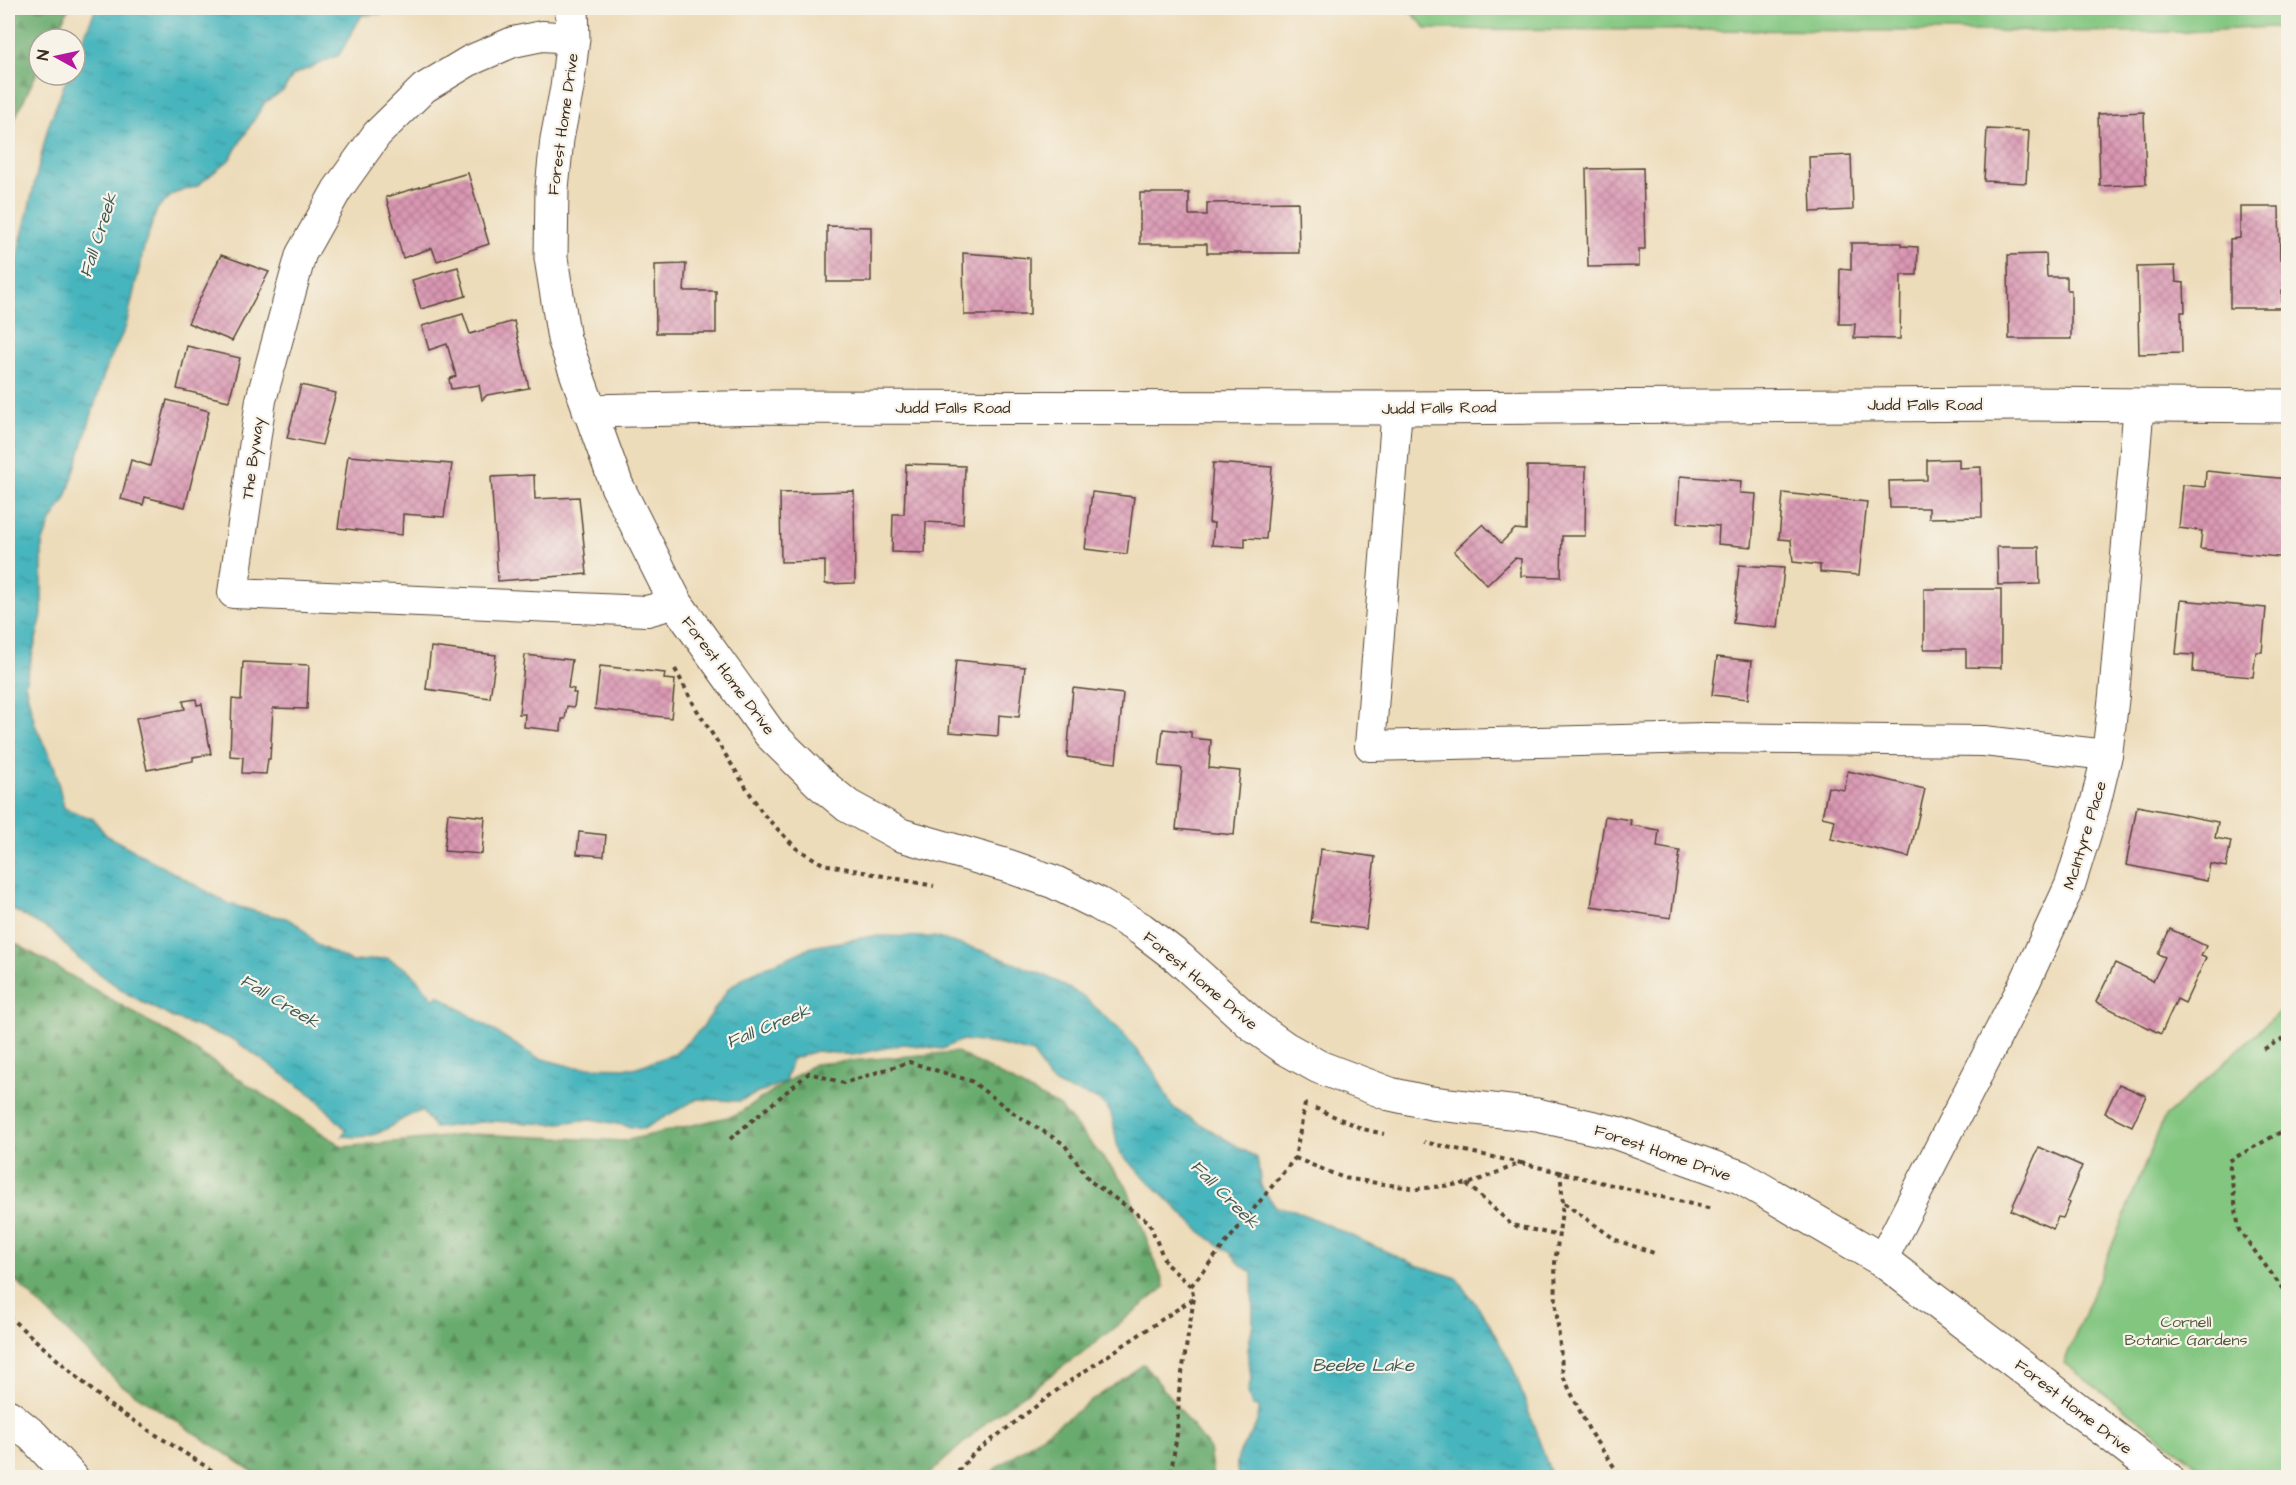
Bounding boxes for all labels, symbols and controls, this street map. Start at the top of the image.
north arrow [27,27,87,87]
text: N [32,49,55,62]
street label: Forest Home Drive [542,51,584,197]
water label: Fall Creek [73,189,124,281]
street label: Judd Falls Road [1868,394,1982,416]
street label: Judd Falls Road [1381,396,1497,420]
street label: Judd Falls Road [896,397,1010,419]
street label: The Byway [236,415,271,501]
street label: Forest Home Drive [676,612,780,740]
street label: McIntyre Place [2058,778,2113,893]
street label: Forest Home Drive [1138,926,1263,1035]
water label: Fall Creek [236,968,325,1035]
water label: Fall Creek [723,998,814,1054]
street label: Forest Home Drive [1591,1119,1734,1187]
water label: Fall Creek [1185,1155,1265,1235]
park label: Cornell Botanic Gardens [2125,1311,2247,1351]
water label: Beebe Lake [1312,1353,1415,1378]
street label: Forest Home Drive [2010,1354,2137,1460]

